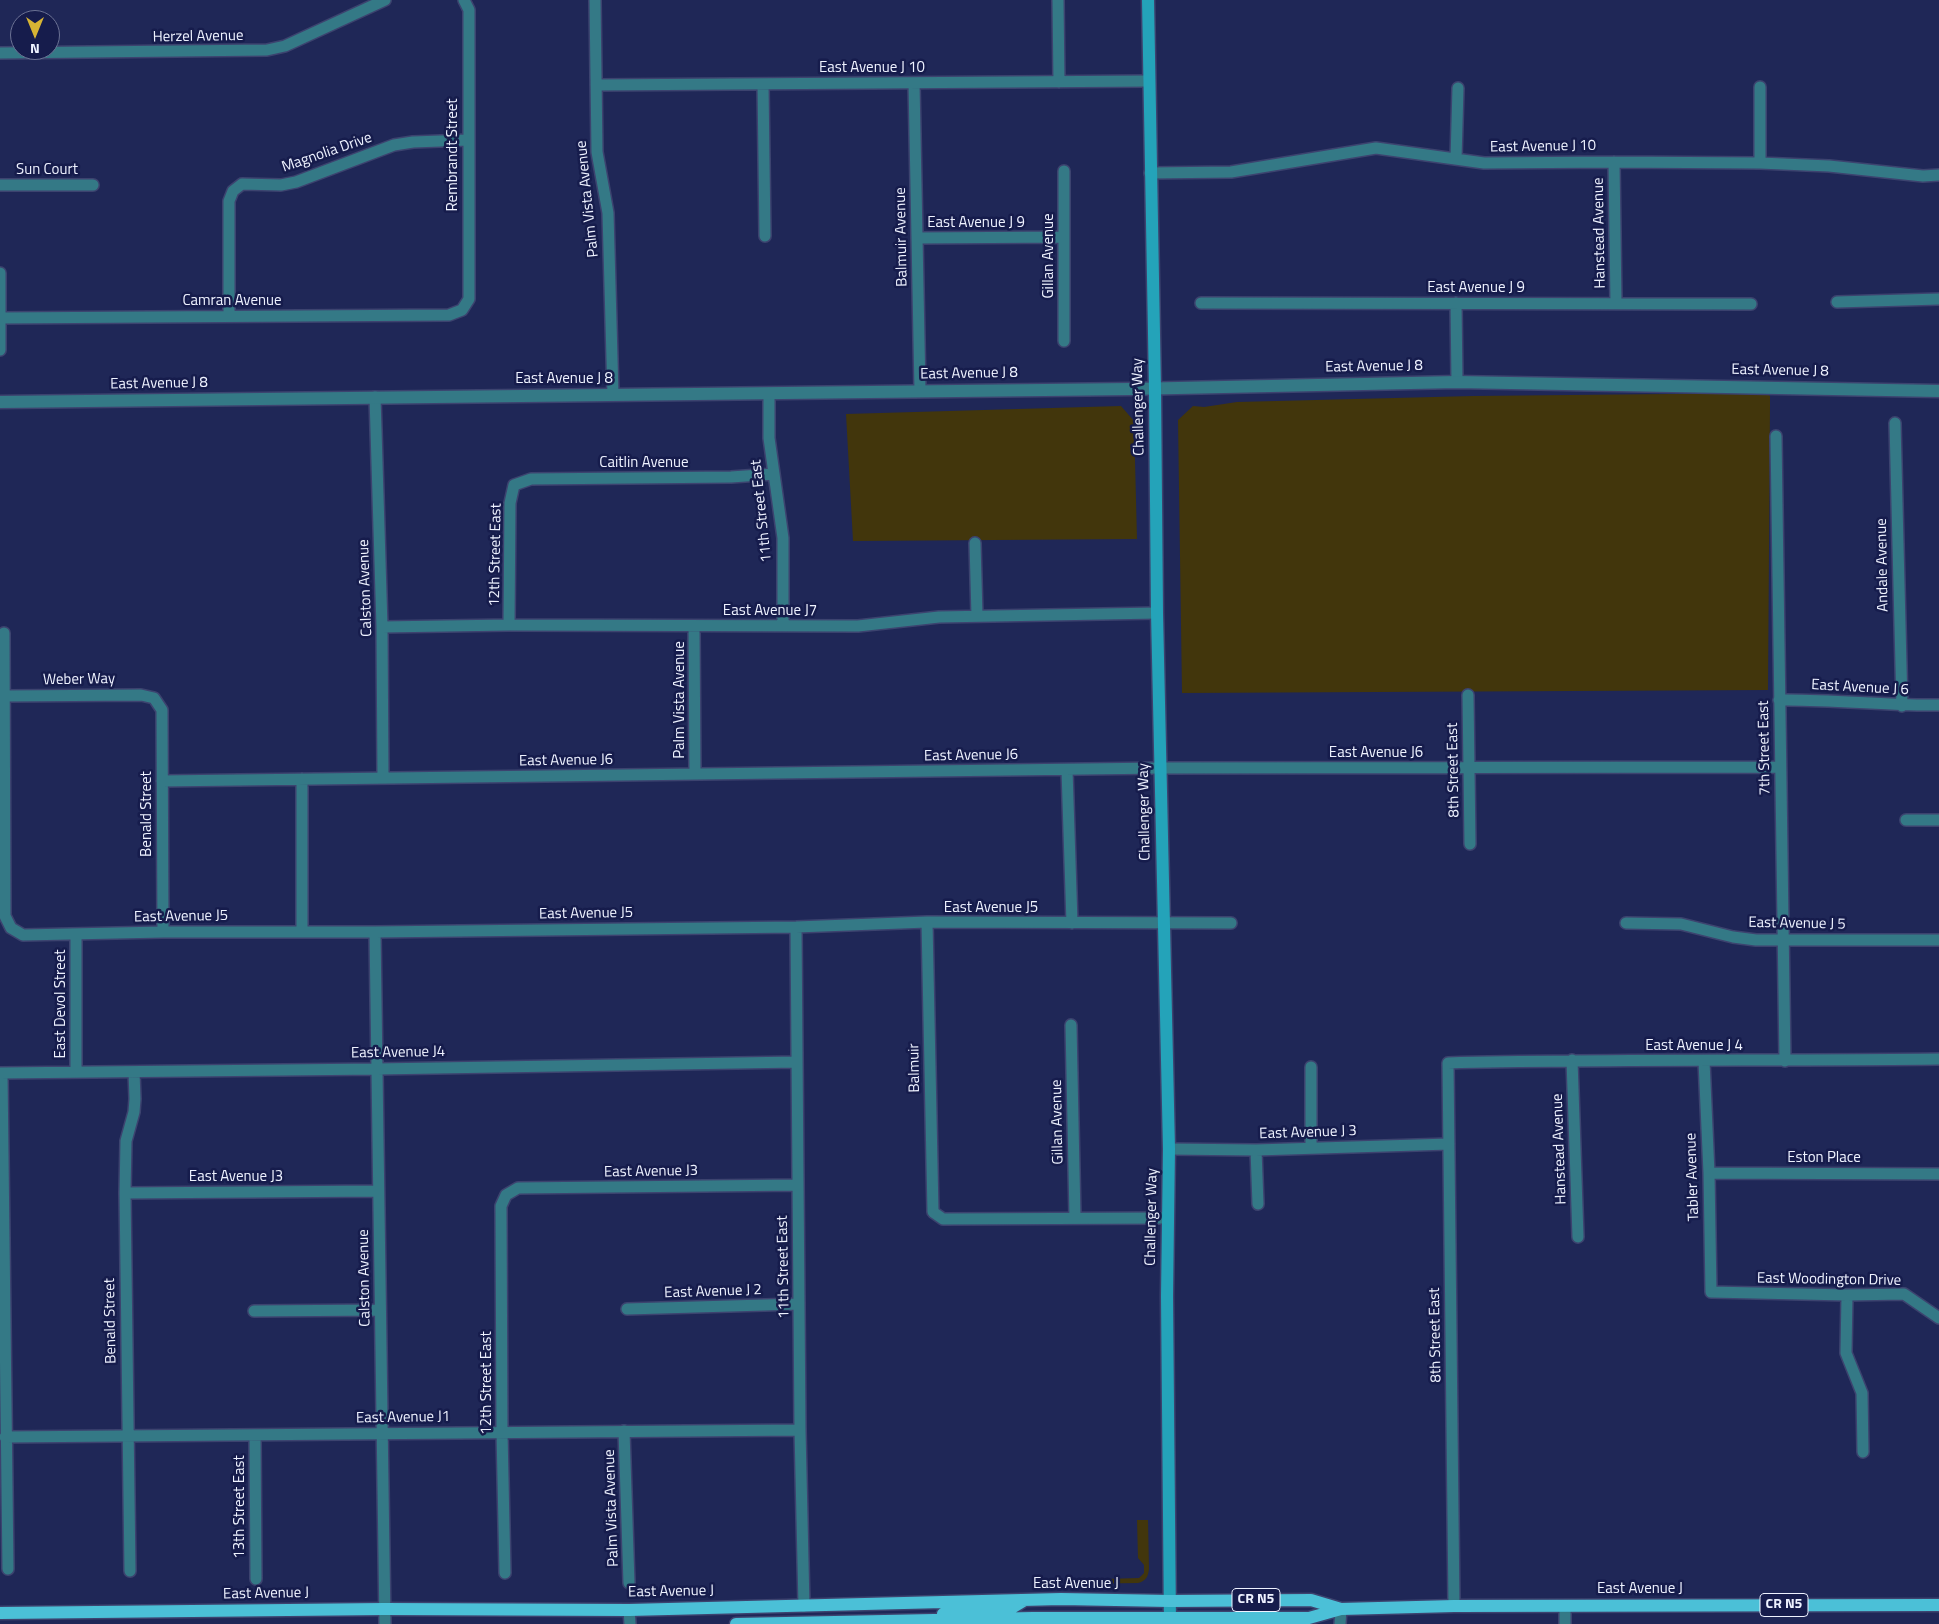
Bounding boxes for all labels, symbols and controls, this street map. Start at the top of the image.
north arrow [10,10,60,60]
street label: Herzel Avenue [152,27,244,47]
text: N [30,39,40,60]
street label: East Avenue J 10 [819,59,925,77]
street label: Rembrandt Street [444,98,462,212]
street label: Magnolia Drive [280,129,374,177]
street label: East Avenue J 10 [1490,137,1596,157]
street label: Palm Vista Avenue [573,140,603,258]
street label: Sun Court [16,161,78,179]
street label: Hanstead Avenue [1590,177,1610,289]
street label: Balmuir Avenue [892,187,912,287]
street label: Gillan Avenue [1040,213,1058,299]
street label: East Avenue J 9 [927,214,1025,232]
street label: East Avenue J 9 [1427,279,1525,297]
street label: Camran Avenue [182,292,282,310]
street label: East Avenue J 8 [1325,357,1423,377]
street label: Challenger Way [1129,358,1149,456]
street label: East Avenue J 8 [1731,361,1829,381]
street label: East Avenue J 8 [920,364,1018,384]
street label: East Avenue J 8 [515,370,613,388]
street label: East Avenue J 8 [110,374,208,394]
street label: Caitlin Avenue [599,454,689,472]
street label: 11th Street East [748,459,776,563]
street label: 12th Street East [486,503,506,607]
street label: Andale Avenue [1873,518,1893,612]
street label: Calston Avenue [355,539,377,637]
street label: East Avenue J7 [723,602,817,620]
street label: Palm Vista Avenue [671,641,689,759]
street label: Weber Way [43,670,115,690]
street label: East Avenue J 6 [1811,676,1909,700]
street label: 7th Street East [1755,700,1775,796]
street label: 8th Street East [1444,722,1464,818]
street label: East Avenue J6 [1329,744,1423,762]
street label: East Avenue J6 [924,746,1018,766]
street label: East Avenue J6 [519,751,613,771]
street label: Challenger Way [1135,763,1155,861]
street label: Benald Street [138,771,156,857]
street label: East Avenue J5 [944,899,1038,917]
street label: East Avenue J5 [539,904,633,924]
street label: East Avenue J5 [134,907,228,927]
street label: East Avenue J 5 [1748,914,1846,934]
street label: East Devol Street [52,950,70,1058]
street label: East Avenue J 4 [1645,1037,1743,1055]
street label: East Avenue J4 [351,1043,445,1063]
street label: Balmuir [906,1043,924,1093]
street label: Gillan Avenue [1048,1079,1068,1165]
street label: Hanstead Avenue [1549,1093,1571,1205]
street label: East Avenue J 3 [1259,1122,1357,1144]
street label: Tabler Avenue [1682,1133,1704,1221]
street label: Eston Place [1787,1149,1861,1167]
street label: East Avenue J3 [604,1162,698,1182]
street label: East Avenue J3 [189,1168,283,1186]
street label: Challenger Way [1142,1168,1162,1266]
street label: 11th Street East [774,1215,794,1319]
street label: Calston Avenue [355,1229,375,1327]
street label: East Woodington Drive [1757,1270,1901,1290]
street label: Benald Street [101,1278,121,1364]
street label: East Avenue J 2 [664,1281,762,1303]
street label: 8th Street East [1426,1287,1446,1383]
street label: 12th Street East [478,1331,496,1435]
street label: East Avenue J1 [356,1408,450,1428]
street label: Palm Vista Avenue [601,1449,623,1567]
street label: 13th Street East [231,1455,249,1559]
street label: East Avenue J [1033,1575,1119,1593]
street label: East Avenue J [1597,1580,1683,1598]
street label: East Avenue J [628,1582,714,1602]
street label: East Avenue J [223,1584,309,1604]
road number: CR N5 [1232,1588,1280,1612]
road number: CR N5 [1760,1594,1808,1616]

